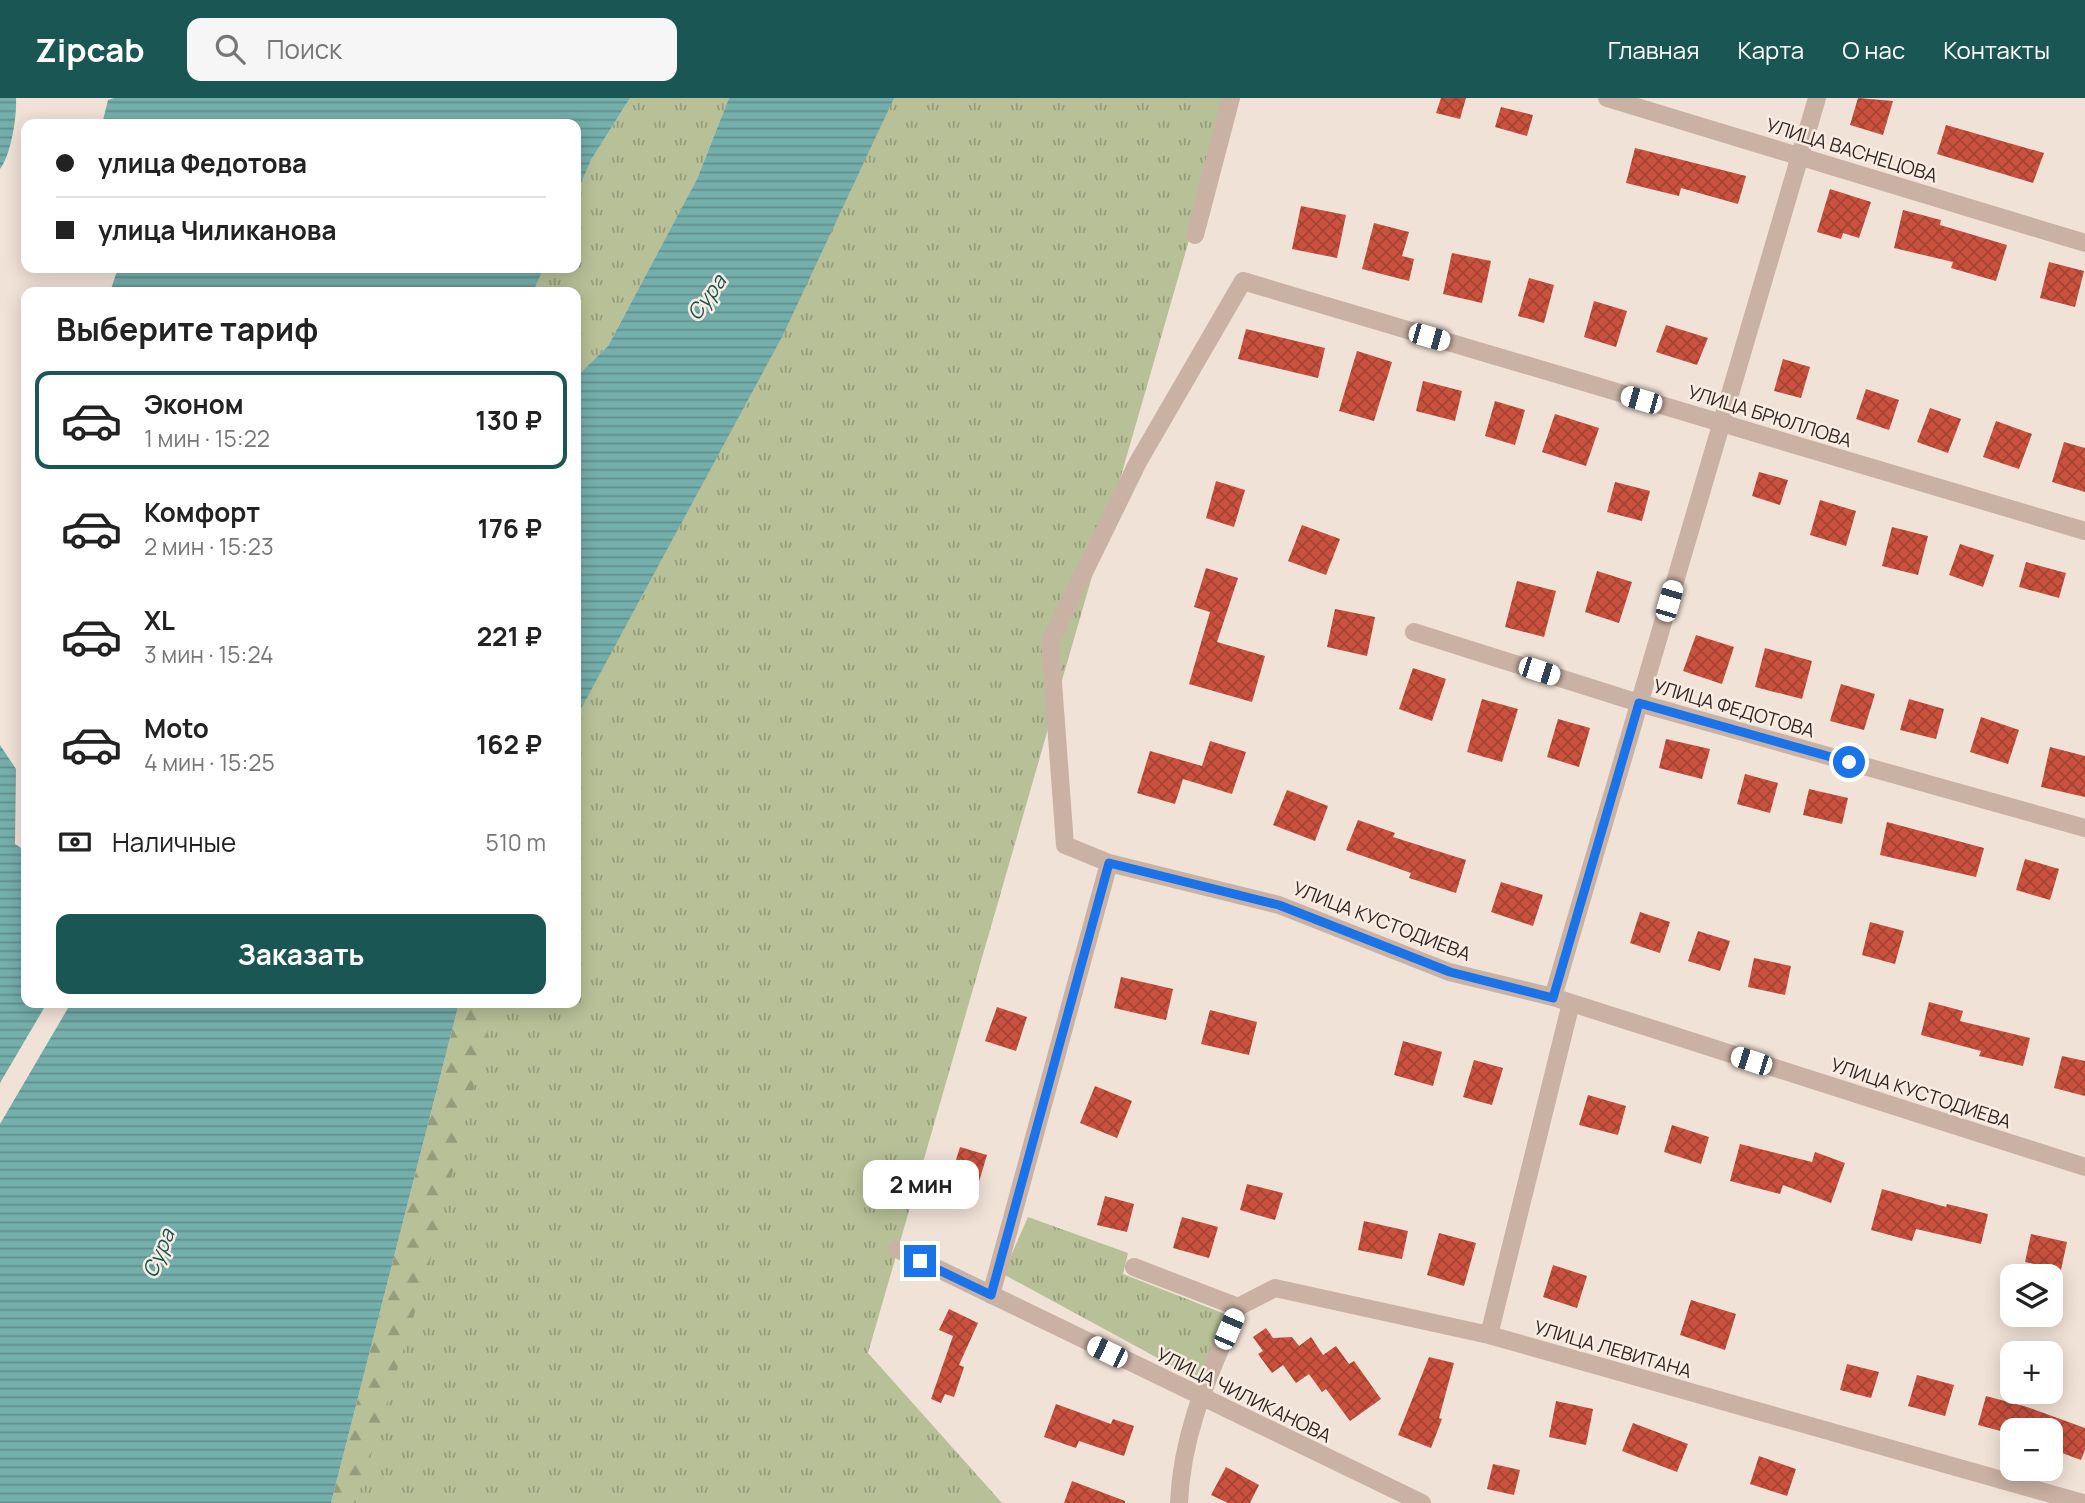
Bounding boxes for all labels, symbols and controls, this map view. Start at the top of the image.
search box [187,18,677,81]
text: Zipcab [35,27,145,72]
icon: search [211,30,249,68]
text: Поиск [267,31,342,67]
text: Главная [1608,33,1699,66]
text: Карта [1737,33,1804,66]
text: О нас [1842,33,1905,66]
text: Контакты [1943,33,2050,66]
street label: УЛИЦА ВАСНЕЦОВА [1763,112,1941,188]
text: улица Федотова [98,145,307,181]
text: улица Чиликанова [98,212,336,248]
water label: Сура [680,267,733,326]
text: Выберите тариф [56,307,318,351]
car [1406,321,1453,353]
street label: УЛИЦА БРЮЛЛОВА [1685,379,1855,453]
car [1618,384,1665,416]
text: Эконом [144,386,244,422]
icon: car [60,389,123,452]
text: 130 ₽ [475,402,542,438]
text: 1 мин · 15:22 [144,422,270,454]
text: Комфорт [144,494,260,530]
icon: car [60,497,123,560]
text: 176 ₽ [478,510,542,546]
text: 2 мин · 15:23 [144,530,274,562]
car [1654,578,1685,624]
text: XL [144,602,175,638]
icon: car [60,605,123,668]
text: 221 ₽ [477,618,542,654]
text: 3 мин · 15:24 [144,638,274,670]
car [1516,655,1563,687]
street label: УЛИЦА ФЕДОТОВА [1650,673,1818,743]
text: Moto [144,710,209,746]
icon: car [60,713,123,776]
text: 162 ₽ [476,726,542,762]
text: 4 мин · 15:25 [144,746,275,778]
route start [1833,746,1865,778]
icon: cash [56,823,94,861]
text: Наличные [112,824,236,860]
text: 510 m [486,826,546,858]
street label: УЛИЦА КУСТОДИЕВА [1289,875,1475,967]
button: Заказать [56,914,546,994]
car [1728,1045,1775,1077]
street label: УЛИЦА КУСТОДИЕВА [1827,1052,2015,1134]
callout: 2 мин [862,1160,978,1208]
text: 2 мин [889,1168,953,1200]
water label: Сура [135,1223,181,1282]
route end [904,1245,936,1277]
map controls [2000,1264,2063,1481]
button: layers [2000,1264,2063,1327]
car [1212,1306,1247,1352]
street label: УЛИЦА ЛЕВИТАНА [1531,1314,1695,1384]
car [1084,1333,1131,1371]
street label: УЛИЦА ЧИЛИКАНОВА [1152,1341,1336,1449]
button: + [2000,1341,2063,1404]
button: − [2000,1418,2063,1481]

